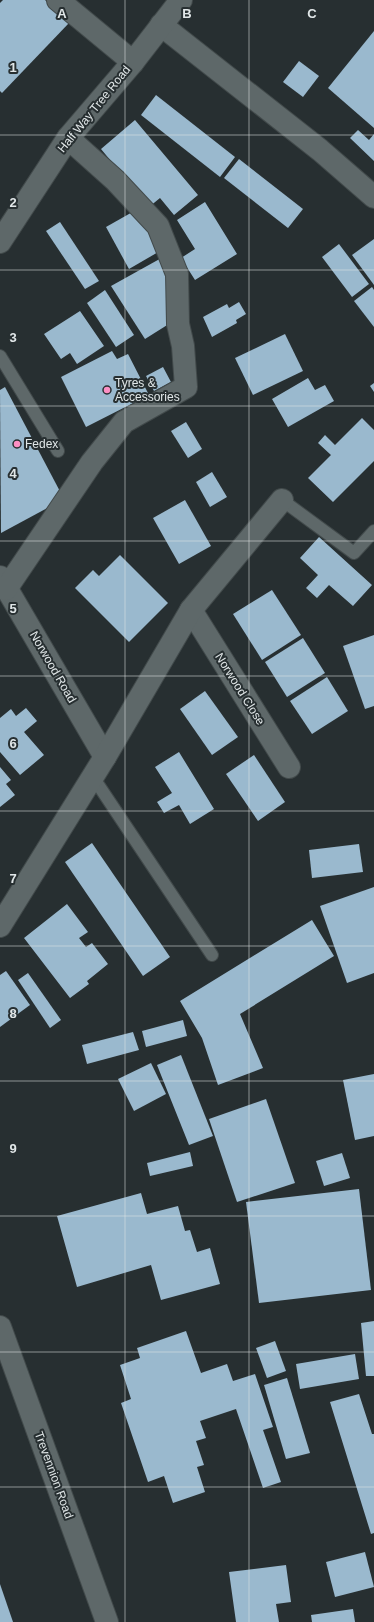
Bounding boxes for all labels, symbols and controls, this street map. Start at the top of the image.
text: A [57,6,67,21]
text: B [182,6,192,21]
text: C [307,6,317,21]
text: 1 [9,60,17,75]
street label: Half Way Tree Road [55,63,133,155]
text: 2 [9,195,17,210]
text: 3 [9,330,17,345]
place label: Tyres & Accessories [115,376,180,404]
marker: Tyres & Accessories [102,385,112,395]
place label: Fedex [25,437,58,451]
marker: Fedex [12,439,22,449]
text: 4 [9,466,17,481]
text: 5 [9,601,17,616]
street label: Norwood Road [27,629,79,705]
street label: Norwood Close [212,651,268,728]
text: 6 [9,736,17,751]
text: 7 [9,871,17,886]
text: 8 [9,1006,17,1021]
text: 9 [9,1141,17,1156]
street label: Trevennion Road [32,1430,76,1520]

